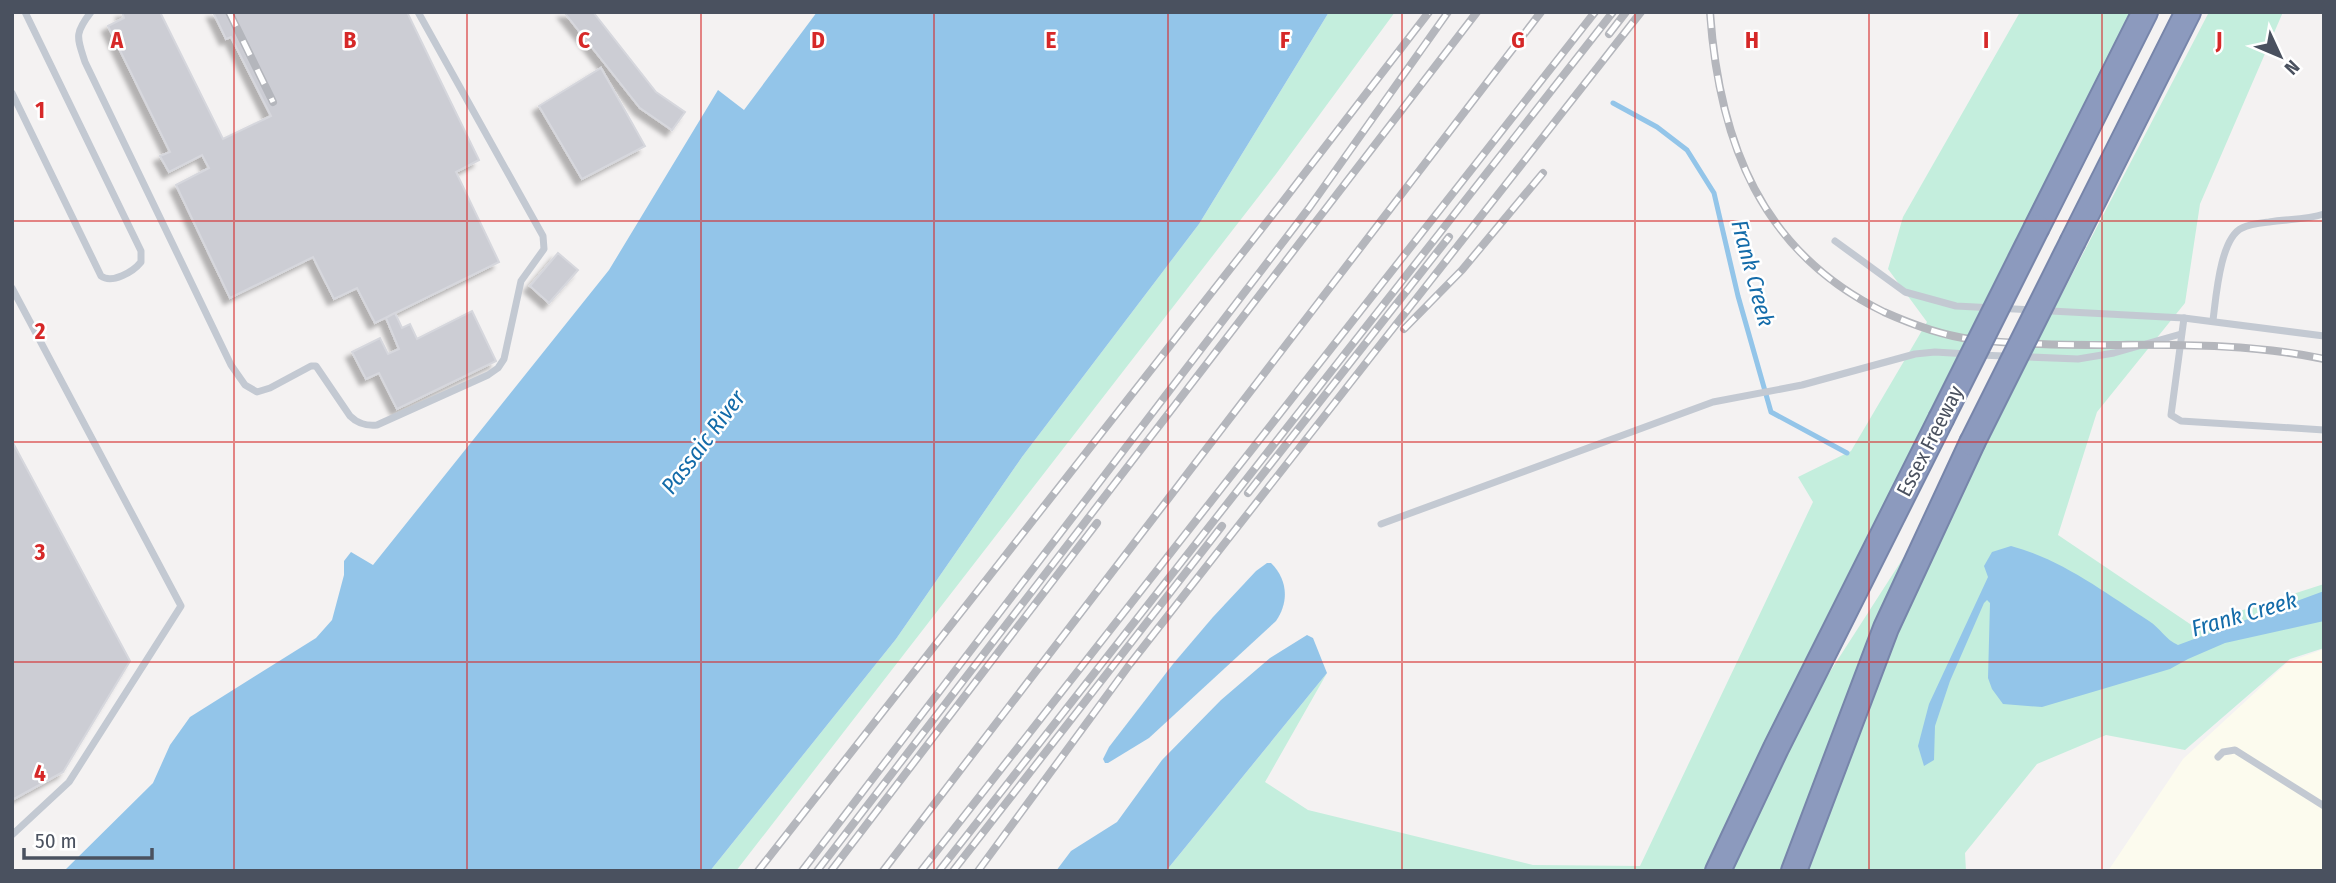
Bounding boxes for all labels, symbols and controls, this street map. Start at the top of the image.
north arrow [2245,21,2315,91]
text: A [110,26,124,54]
text: B [344,26,357,54]
text: C [578,26,590,54]
text: D [811,26,825,54]
text: E [1046,26,1057,54]
text: F [1280,26,1290,54]
text: G [1511,26,1525,54]
text: H [1745,26,1759,54]
text: I [1983,26,1989,54]
text: J [2215,26,2222,54]
text: N [2280,55,2304,80]
text: 1 [35,96,45,124]
water label: Frank Creek [1725,217,1781,329]
text: 2 [34,317,46,345]
street label: Essex Freeway [1891,381,1969,501]
water label: Passaic River [655,384,752,499]
text: 3 [34,538,46,566]
water label: Frank Creek [2188,586,2300,642]
text: 4 [34,759,46,787]
scale bar [24,816,152,860]
text: 50 m [35,828,77,854]

